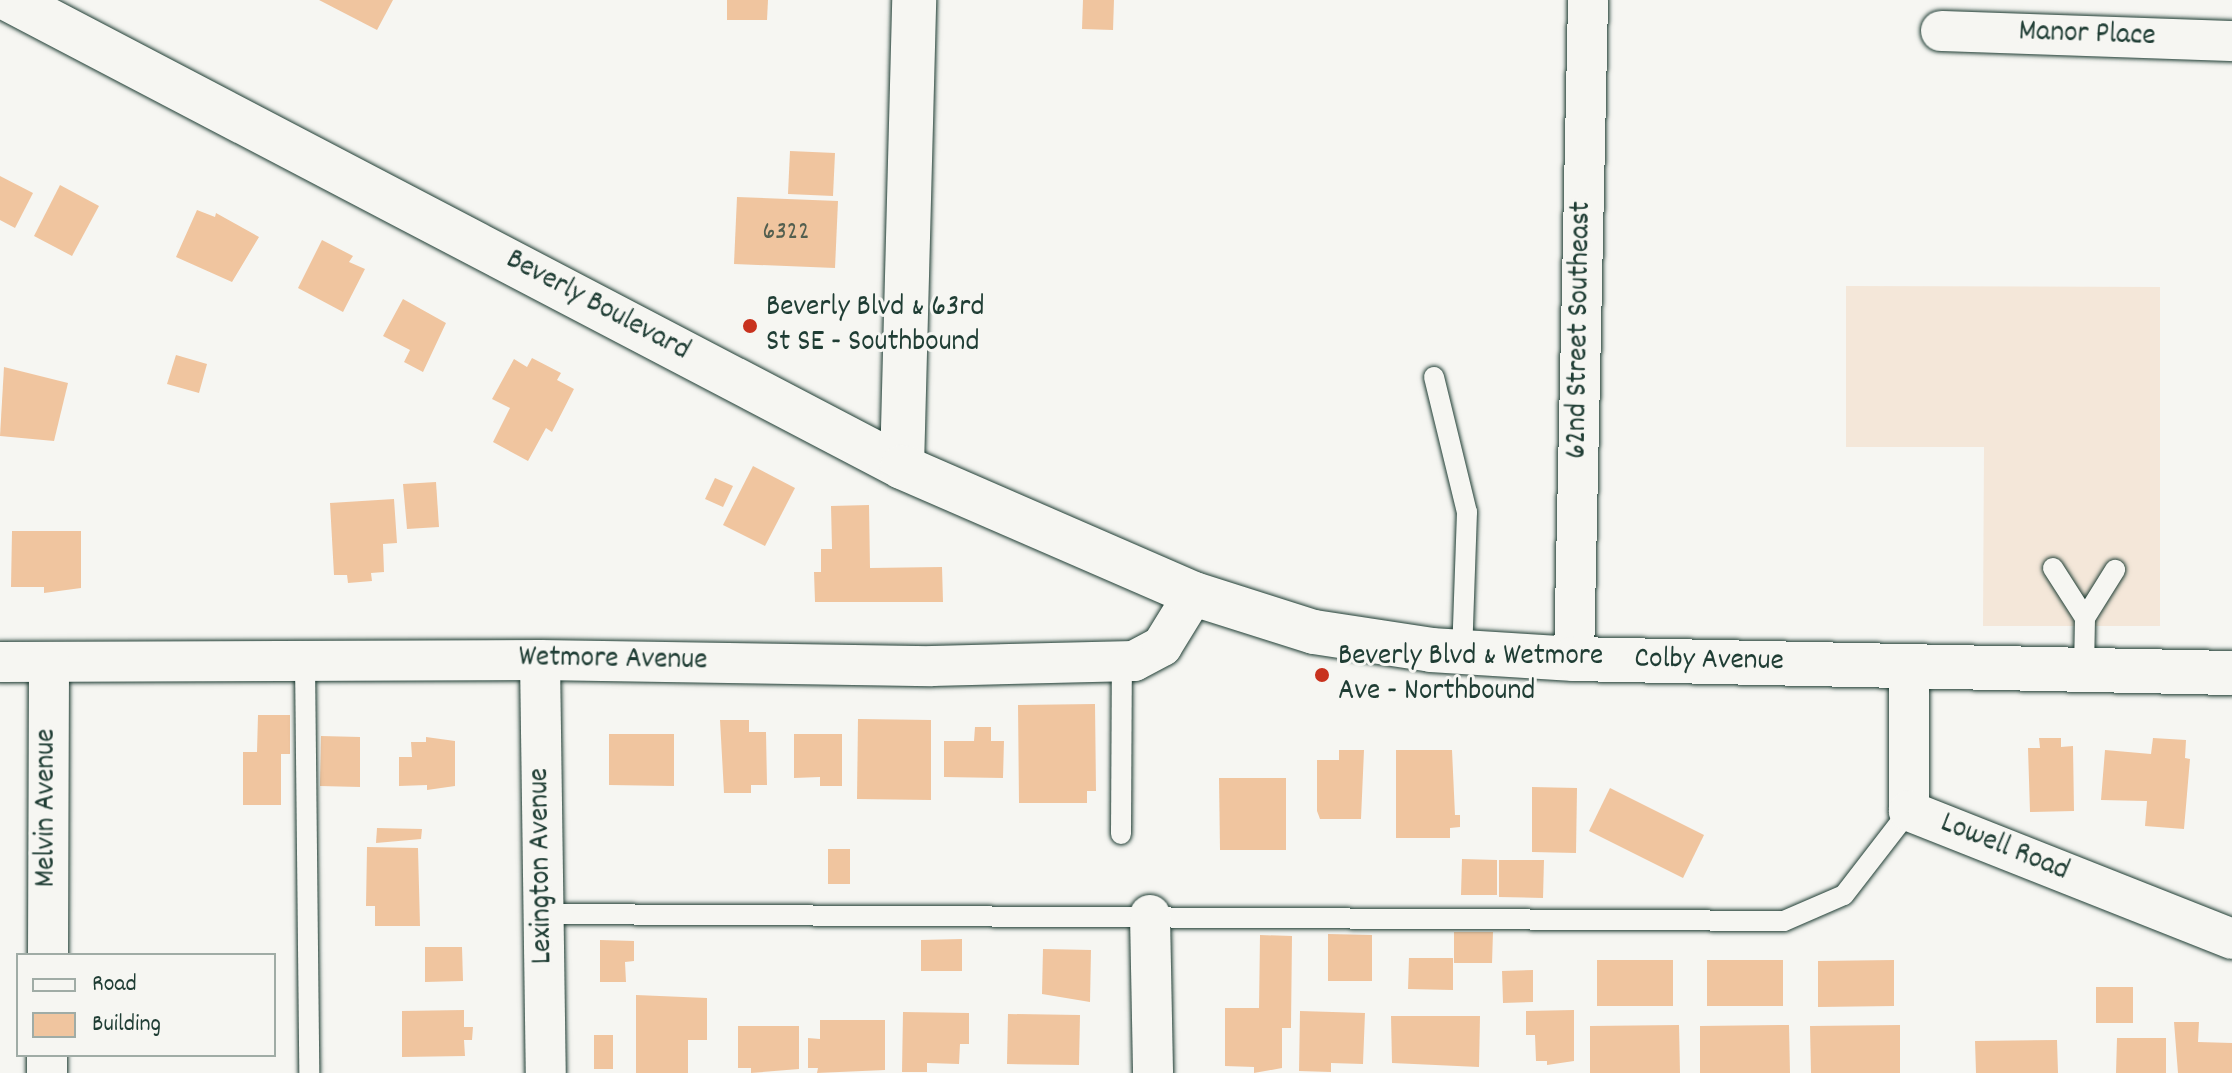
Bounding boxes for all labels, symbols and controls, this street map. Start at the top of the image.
street label: Manor Place [2018,16,2156,56]
street label: 62nd Street Southeast [1561,201,1601,459]
house number: 6322 [762,217,810,249]
street label: Beverly Boulevard [499,243,695,371]
place label: Beverly Blvd & 63rd St SE - Southbound [766,291,985,362]
marker: Beverly Blvd & 63rd St SE - Southbound [741,317,759,335]
place label: Beverly Blvd & Wetmore Ave - Northbound [1338,640,1603,710]
street label: Wetmore Avenue [518,641,708,681]
street label: Colby Avenue [1634,643,1784,681]
marker: Beverly Blvd & Wetmore Ave - Northbound [1313,666,1331,684]
street label: Melvin Avenue [30,729,66,887]
street label: Lexington Avenue [523,768,563,964]
street label: Lowell Road [1934,807,2074,891]
legend [16,953,276,1057]
text: Road [92,968,137,1002]
text: Building [92,1008,161,1042]

